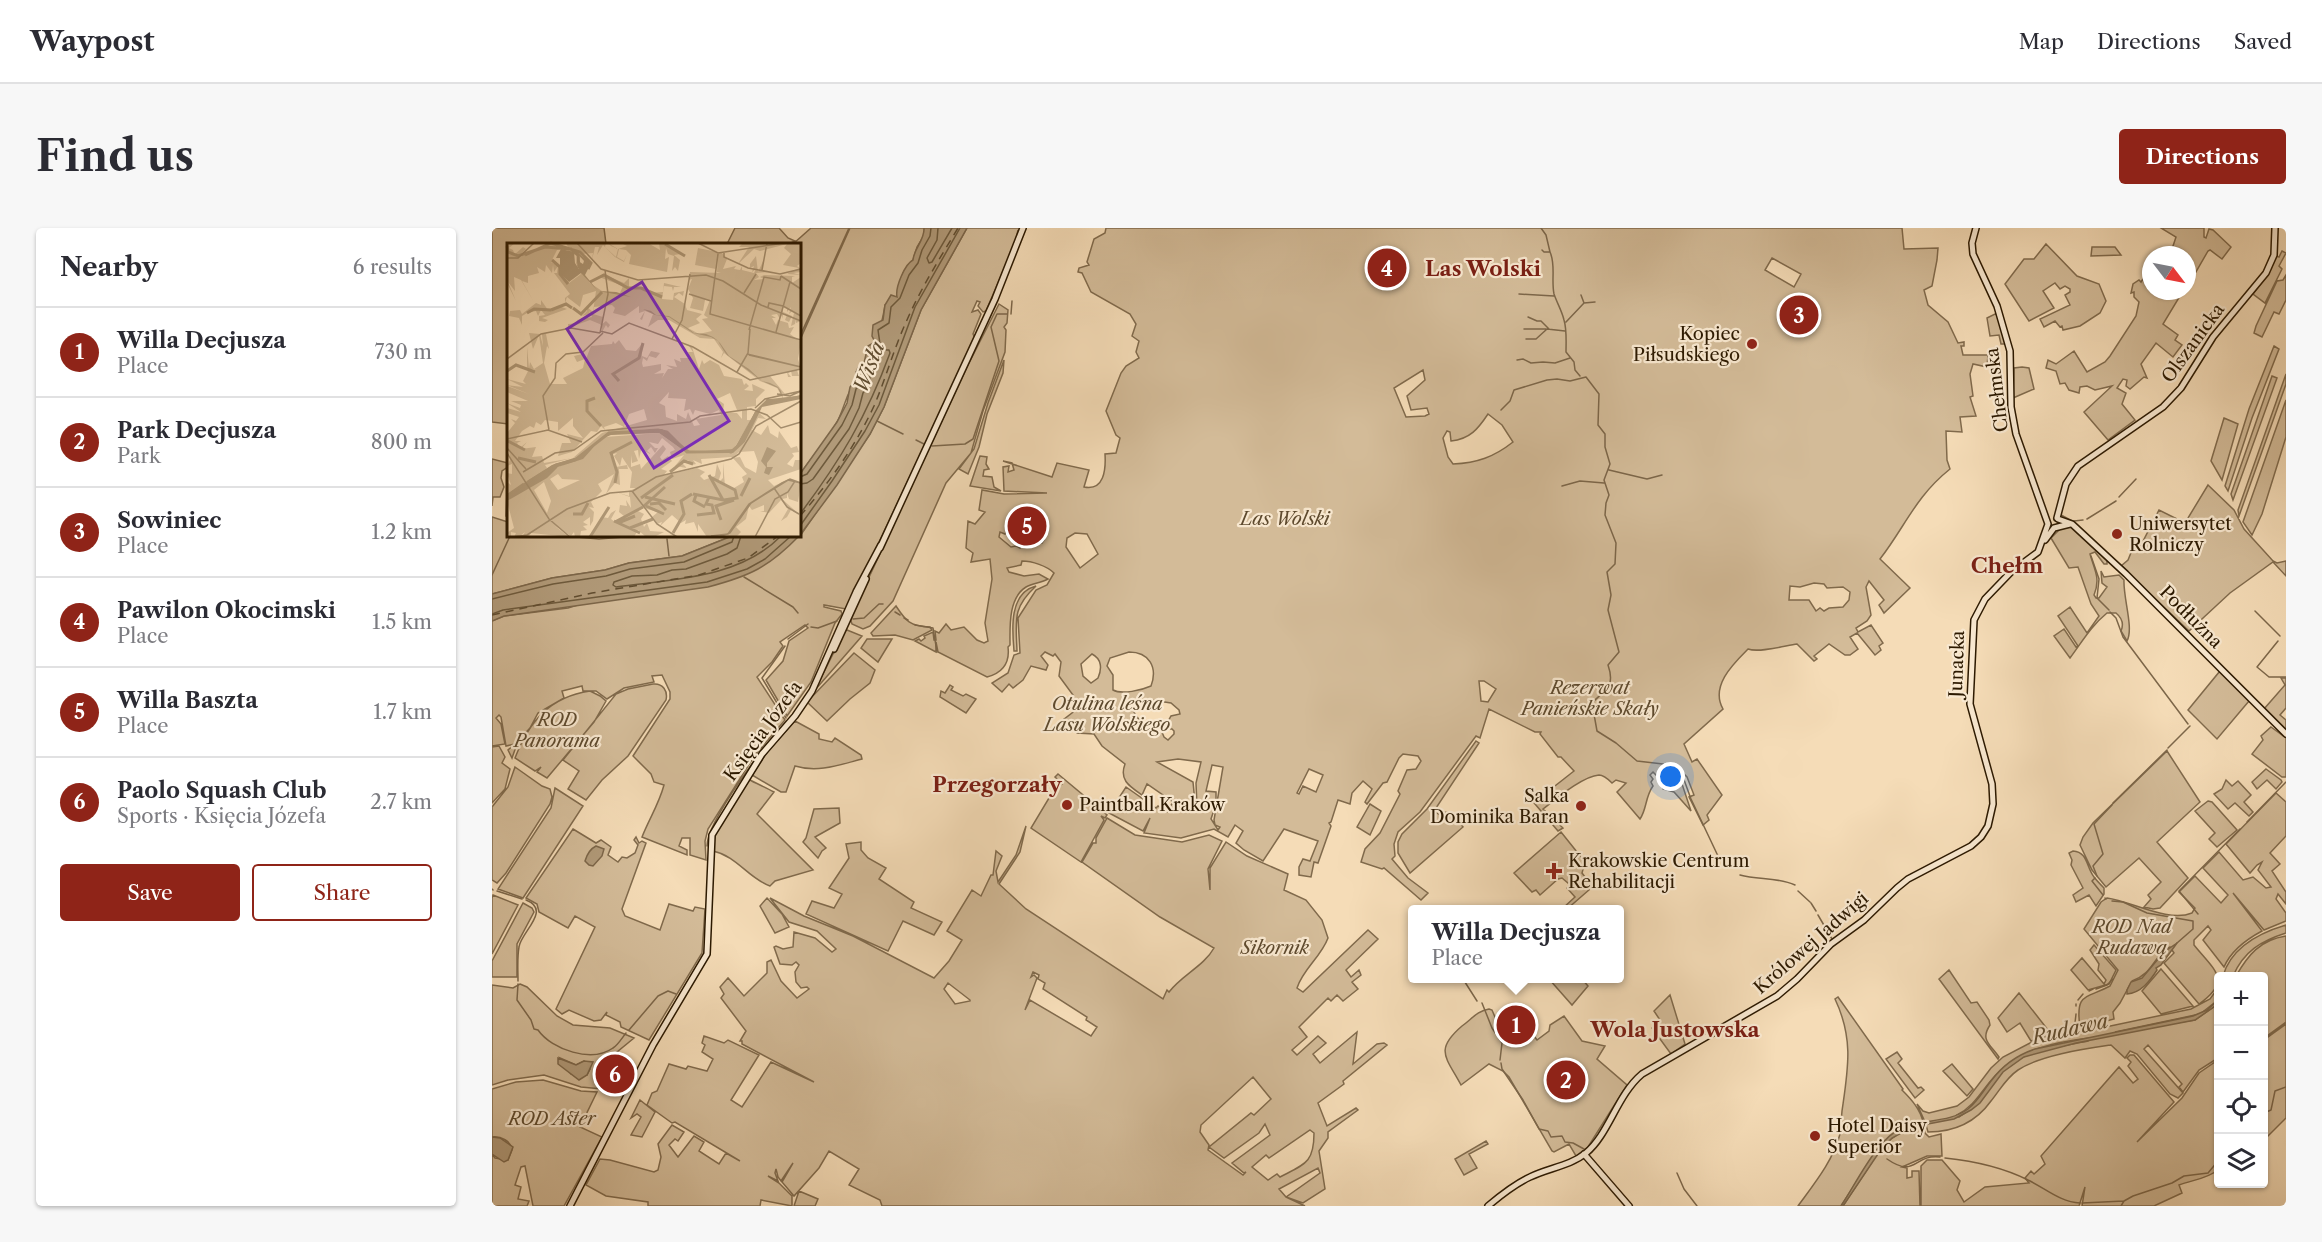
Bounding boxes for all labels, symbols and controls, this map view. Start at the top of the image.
text: Waypost [30,24,154,58]
text: Map [2019,29,2064,54]
text: Directions [2097,29,2201,54]
text: Saved [2234,29,2292,54]
button: Directions [2119,129,2286,184]
text: Find us [36,130,194,182]
inset map [507,243,801,537]
pin: 4 [1368,246,1406,291]
north arrow [2142,246,2196,300]
text: Nearby [60,251,158,283]
text: 6 results [353,255,432,279]
district label: Las Wolski [1425,256,1542,281]
pin: 3 [1780,292,1818,338]
street label: Olszanicka [2157,299,2229,387]
place label: Kopiec Piłsudskiego [1633,323,1740,366]
text: Willa Decjusza [117,327,286,354]
marker: Kopiec Piłsudskiego [1745,337,1759,351]
water label: Wisła [848,338,890,396]
text: 1 [75,340,84,364]
text: 730 m [375,340,432,364]
street label: Chełmska [1981,346,2013,433]
text: Place [117,354,168,378]
text: Park Decjusza [117,417,276,444]
text: 2 [74,430,85,454]
text: 800 m [371,430,432,454]
text: Park [117,444,160,468]
pin: 5 [1008,504,1046,548]
text: Sowiniec [117,507,221,534]
park label: Las Wolski [1238,508,1331,530]
place label: Uniwersytet Rolniczy [2129,513,2232,556]
text: 3 [74,520,85,544]
text: 1.2 km [371,520,432,544]
marker: Uniwersytet Rolniczy [2110,527,2124,541]
text: Place [117,534,168,558]
district label: Chełm [1971,553,2043,578]
street label: Podłużna [2155,581,2227,653]
text: Pawilon Okocimski [117,597,336,624]
text: 4 [74,610,85,634]
text: 1.5 km [372,610,432,634]
text: Place [117,624,168,648]
street label: Junacka [1945,630,1969,701]
street label: Księcia Józefa [719,676,807,786]
park label: Rezerwat Panieńskie Skały [1519,677,1659,720]
text: Willa Baszta [117,687,258,714]
park label: Otulina leśna Lasu Wolskiego [1042,693,1170,736]
text: 5 [74,700,85,724]
text: 1.7 km [373,700,432,724]
park label: ROD Panorama [512,709,600,752]
text: Place [117,714,168,738]
your location [1656,762,1685,791]
district label: Przegorzały [932,772,1063,797]
text: Paolo Squash Club [117,777,327,804]
place label: Salka Dominika Baran [1430,785,1569,828]
text: 6 [74,790,85,814]
text: 2.7 km [370,790,432,814]
place label: Paintball Kraków [1079,794,1226,816]
marker: Paintball Kraków [1060,798,1074,812]
marker: Salka Dominika Baran [1574,799,1588,813]
text: Sports · Księcia Józefa [117,804,326,828]
place label: Krakowskie Centrum Rehabilitacji [1568,850,1750,893]
marker: Krakowskie Centrum Rehabilitacji [1545,862,1563,880]
button: Save [60,864,240,921]
button: Share [252,864,432,921]
street label: Królowej Jadwigi [1749,887,1873,999]
popup [1408,905,1624,983]
park label: ROD Nad Rudawą [2090,916,2174,959]
text: Willa Decjusza [1431,919,1601,946]
park label: Sikornik [1240,937,1310,959]
text: Place [1431,946,1483,970]
map controls [2214,972,2268,1188]
button: + [2214,972,2268,1026]
pin: 1 [1496,1002,1536,1048]
water label: Rudawa [2027,1009,2111,1050]
district label: Wola Justowska [1589,1017,1761,1042]
button: − [2214,1026,2268,1080]
pin: 6 [596,1052,634,1096]
pin: 2 [1546,1058,1586,1102]
button: locate [2214,1080,2268,1134]
park label: ROD Aster [506,1108,597,1130]
place label: Hotel Daisy Superior [1827,1115,1928,1158]
marker: Hotel Daisy Superior [1808,1129,1822,1143]
button: layers [2214,1134,2268,1188]

